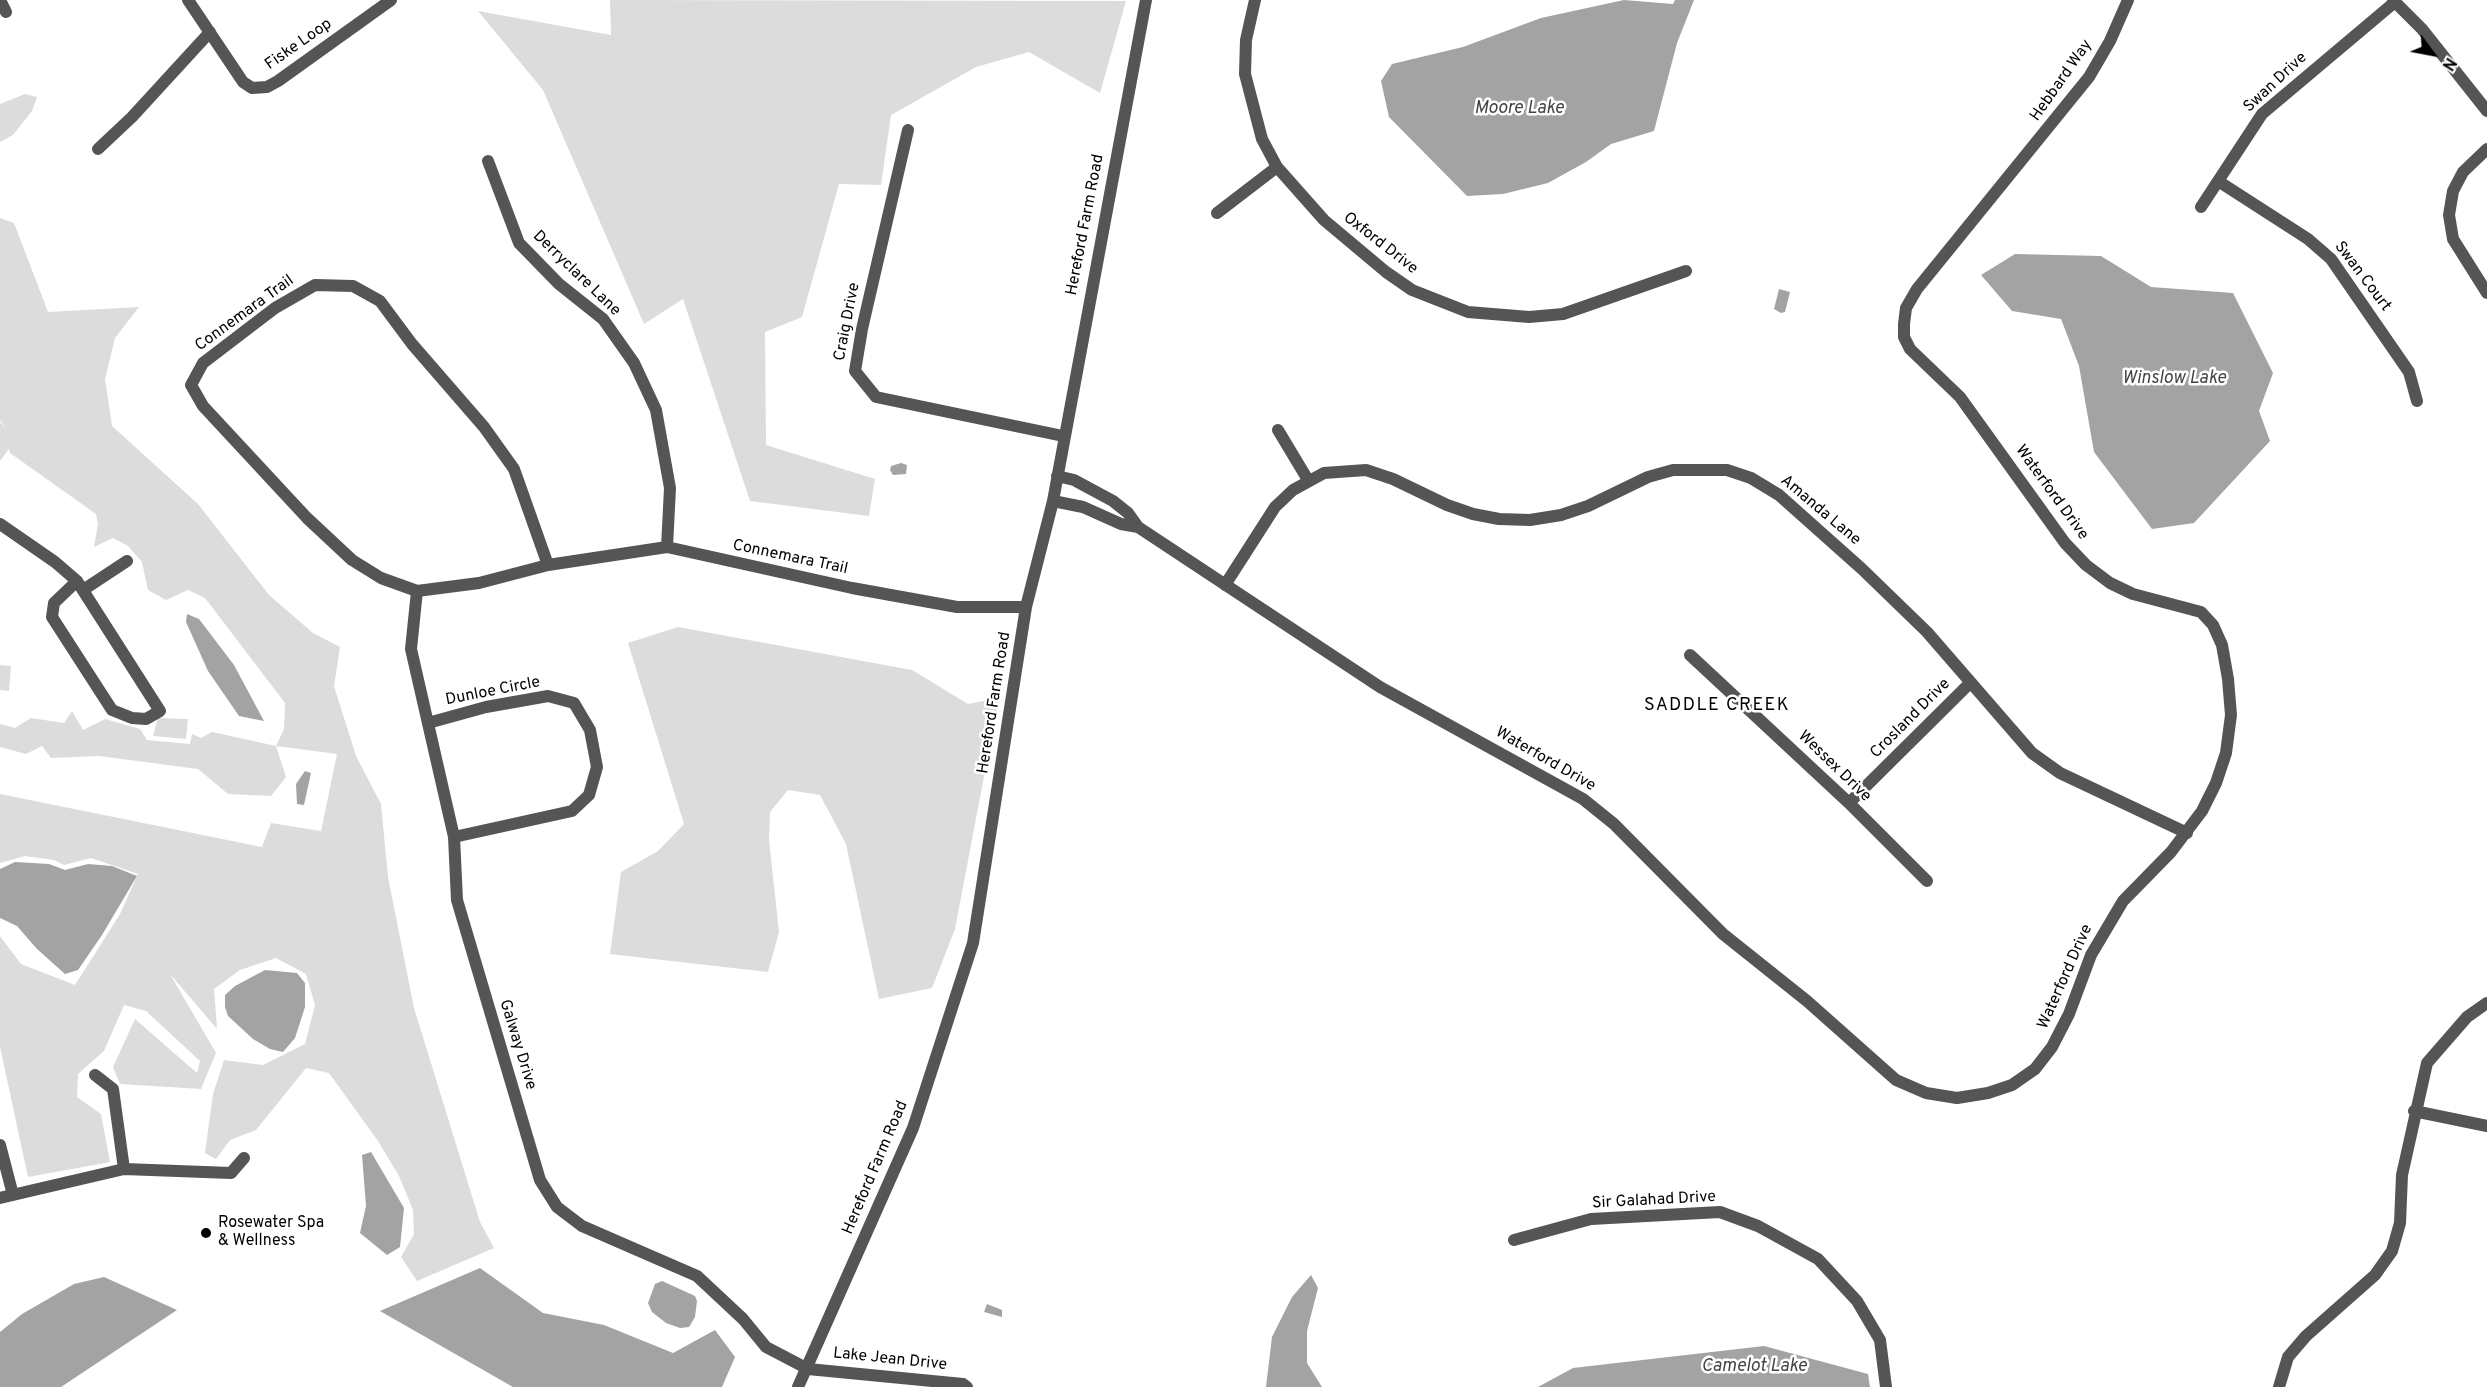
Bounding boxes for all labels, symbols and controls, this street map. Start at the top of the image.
street label: Fiske Loop [262,15,336,75]
north arrow [2403,24,2463,84]
street label: Hebbard Way [2027,37,2097,125]
street label: Swan Drive [2240,49,2312,117]
text: N [2437,53,2460,74]
water label: Moore Lake [1474,98,1564,120]
street label: Hereford Farm Road [1063,153,1109,297]
street label: Oxford Drive [1339,209,1421,279]
street label: Derryclare Lane [528,227,624,321]
street label: Swan Court [2329,238,2395,316]
street label: Connemara Trail [192,272,298,356]
street label: Craig Drive [831,281,865,363]
water label: Winslow Lake [2122,368,2226,390]
street label: Waterford Drive [2010,442,2092,544]
street label: Amanda Lane [1776,472,1864,550]
street label: Connemara Trail [731,536,849,580]
street label: Hereford Farm Road [974,631,1016,775]
street label: Dunloe Circle [444,673,542,711]
street label: Crosland Drive [1867,675,1955,763]
district label: SADDLE CREEK [1644,695,1790,717]
street label: Waterford Drive [1491,724,1599,796]
street label: Wessex Drive [1793,727,1875,807]
street label: Waterford Drive [2034,922,2098,1032]
street label: Galway Drive [494,998,540,1092]
street label: Hereford Farm Road [839,1098,913,1238]
street label: Sir Galahad Drive [1592,1188,1716,1214]
place label: Rosewater Spa & Wellness [218,1214,324,1252]
marker: Rosewater Spa & Wellness [199,1226,213,1240]
street label: Lake Jean Drive [832,1344,948,1376]
water label: Camelot Lake [1701,1356,1807,1378]

